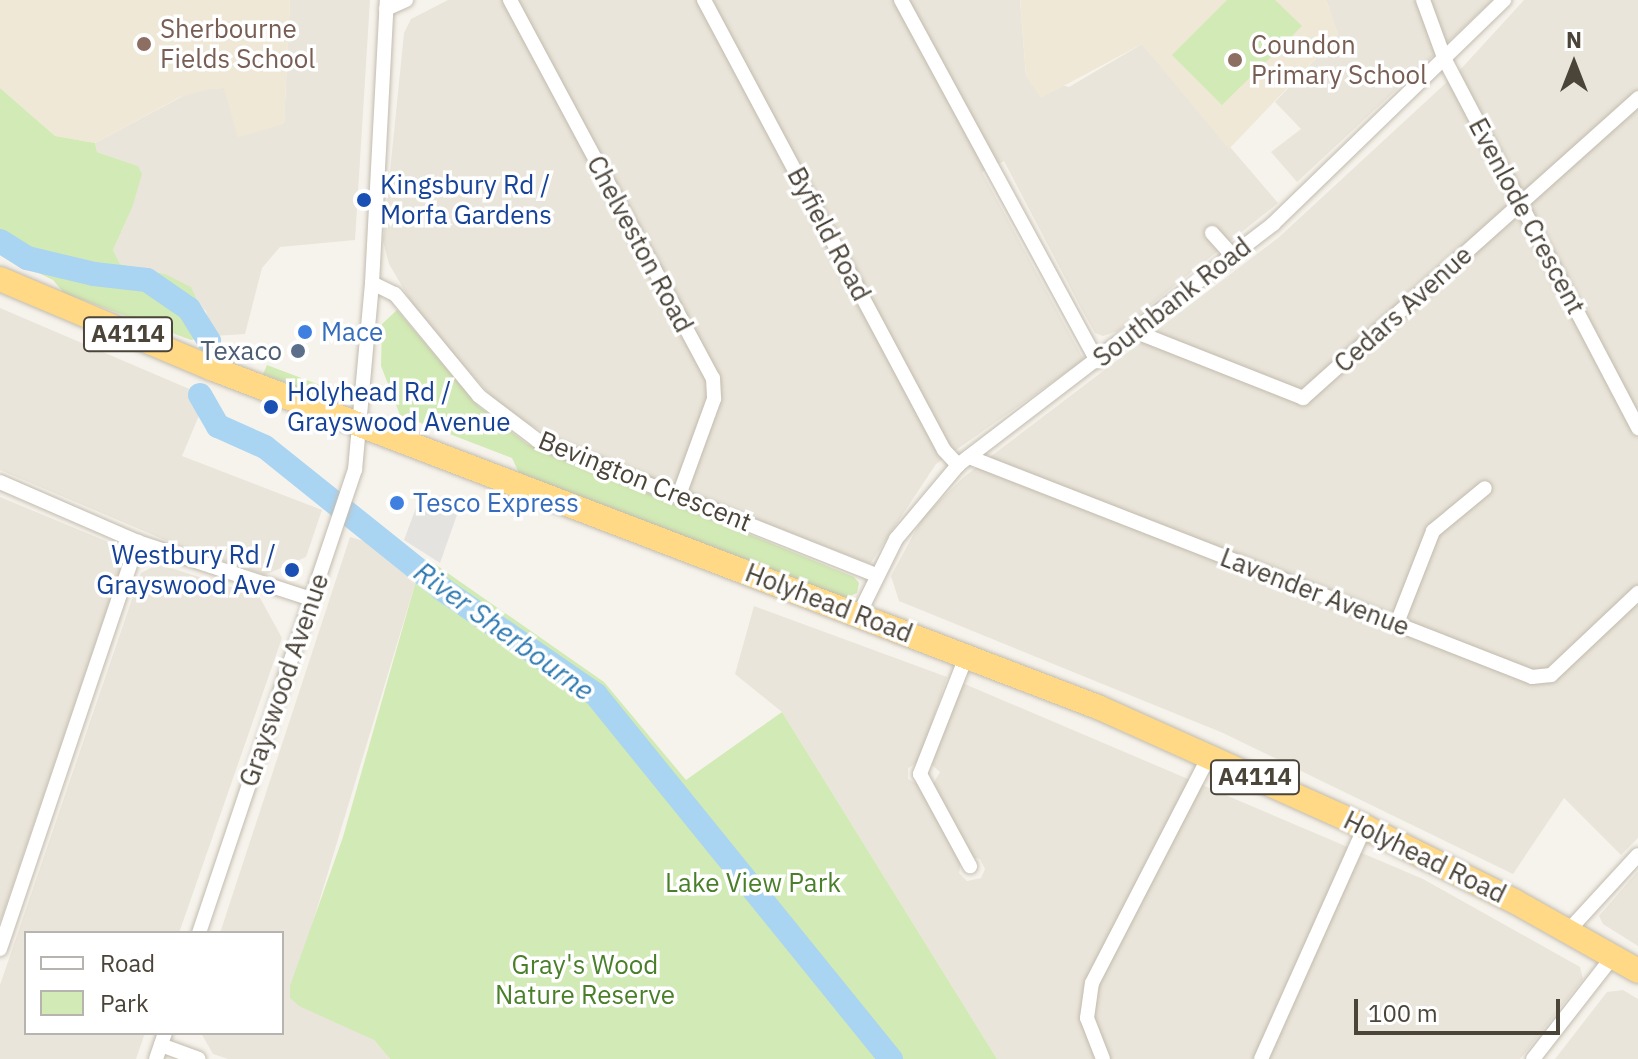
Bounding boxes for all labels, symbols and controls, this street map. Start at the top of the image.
place label: Sherbourne Fields School [160,13,315,74]
north arrow [1534,24,1614,104]
text: N [1566,25,1582,54]
place label: Coundon Primary School [1251,29,1427,90]
marker: Sherbourne Fields School [135,35,153,53]
marker: Coundon Primary School [1226,51,1244,69]
street label: Evenlode Crescent [1462,113,1592,319]
street label: Chelveston Road [580,150,700,338]
street label: Byfield Road [781,162,877,306]
place label: Kingsbury Rd / Morfa Gardens [380,169,552,230]
marker: Kingsbury Rd / Morfa Gardens [355,191,373,209]
street label: Southbank Road [1087,231,1257,373]
street label: Cedars Avenue [1328,239,1478,379]
road number: A4114 [82,314,174,354]
place label: Mace [321,316,383,348]
marker: Mace [296,323,314,341]
place label: Texaco [200,335,282,367]
marker: Texaco [289,342,307,360]
place label: Holyhead Rd / Grayswood Avenue [287,376,511,438]
marker: Holyhead Rd / Grayswood Avenue [262,398,280,416]
street label: Bevington Crescent [534,424,756,538]
place label: Tesco Express [413,487,579,519]
marker: Tesco Express [388,494,406,512]
place label: Westbury Rd / Grayswood Ave [96,539,276,600]
street label: Lavender Avenue [1216,542,1414,642]
water label: River Sherbourne [408,555,600,707]
street label: Holyhead Road [741,557,917,649]
marker: Westbury Rd / Grayswood Ave [283,561,301,579]
street label: Grayswood Avenue [233,569,335,791]
road number: A4114 [1209,757,1301,797]
street label: Holyhead Road [1339,804,1511,910]
park label: Lake View Park [665,867,841,899]
legend [24,931,284,1035]
text: Road [100,947,155,979]
park label: Gray's Wood Nature Reserve [495,949,675,1010]
scale bar [1358,983,1564,1033]
text: Park [100,987,149,1019]
text: 100 m [1368,997,1438,1029]

